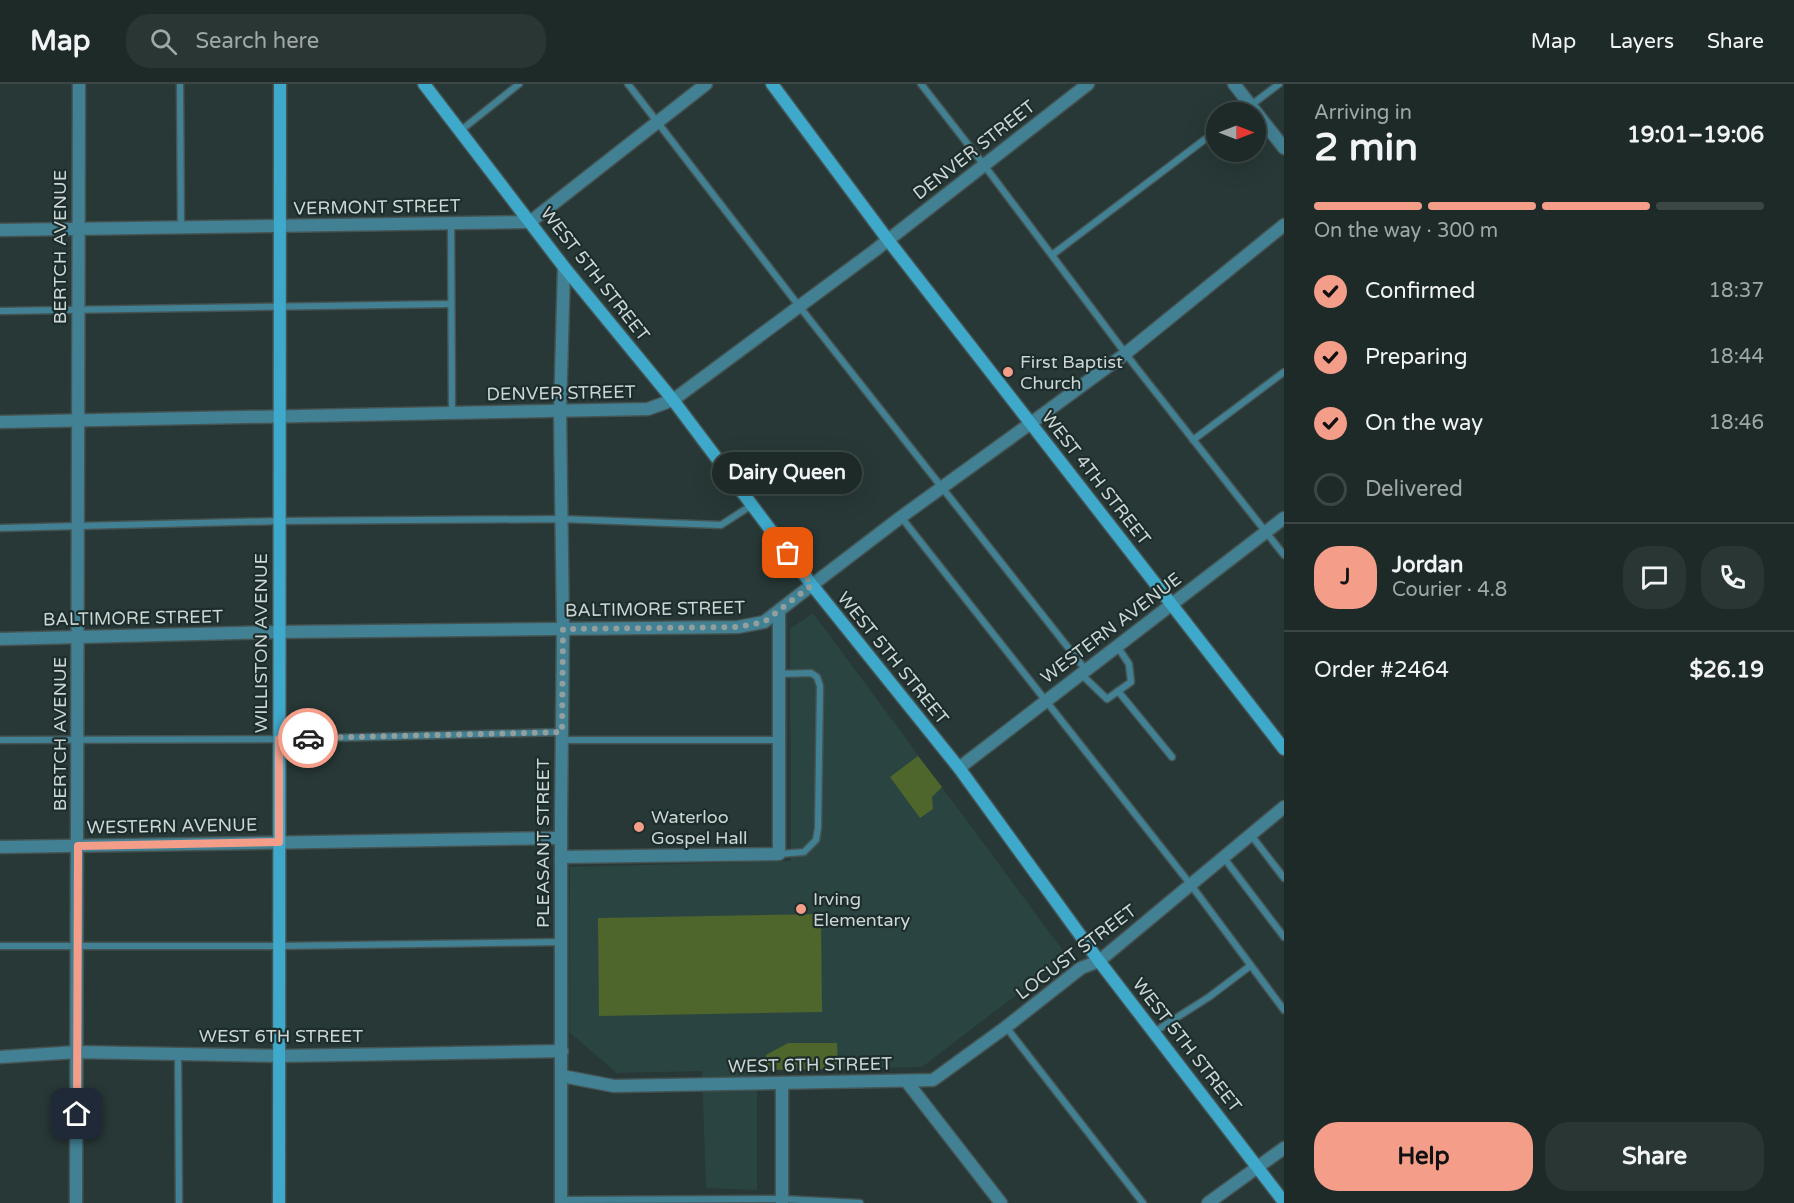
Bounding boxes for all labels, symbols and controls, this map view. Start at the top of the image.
search box [126,14,546,68]
text: Map [30,24,90,58]
icon: search [147,25,180,58]
text: Search here [195,28,319,54]
text: Map [1531,29,1576,54]
text: Layers [1609,29,1674,54]
text: Share [1707,29,1764,54]
street label: DENVER STREET [908,95,1040,205]
text: Arriving in [1314,101,1412,125]
north arrow [1206,102,1266,162]
map controls [1206,102,1266,162]
text: 19:01–19:06 [1627,122,1764,148]
text: 2 min [1314,124,1418,171]
street label: BERTCH AVENUE [49,170,71,324]
street label: VERMONT STREET [293,195,461,219]
street label: WEST 5TH STREET [536,202,654,346]
text: On the way · 300 m [1314,219,1498,243]
icon: check [1314,275,1347,308]
text: Confirmed [1365,278,1475,304]
text: 18:37 [1709,279,1764,303]
icon: check [1314,341,1347,374]
text: Preparing [1365,344,1468,370]
text: 18:44 [1709,345,1764,369]
place label: First Baptist Church [1020,351,1123,394]
marker: First Baptist Church [1001,365,1015,379]
street label: DENVER STREET [486,381,636,405]
street label: WEST 4TH STREET [1037,406,1155,550]
icon: check [1314,407,1347,440]
text: On the way [1365,410,1483,436]
text: 18:46 [1709,411,1764,435]
callout: Dairy Queen [713,451,863,493]
text: Dairy Queen [728,461,846,485]
text: Delivered [1365,476,1463,502]
pin [762,527,813,578]
icon: bag [771,536,804,569]
button: chat [1623,546,1686,609]
button: phone [1701,546,1764,609]
text: Jordan [1392,552,1463,578]
street label: WILLISTON AVENUE [250,553,272,733]
text: J [1340,564,1351,590]
street label: WESTERN AVENUE [1036,568,1186,688]
text: Courier · 4.8 [1392,578,1507,602]
street label: WEST 5TH STREET [833,587,953,729]
street label: BALTIMORE STREET [565,596,745,622]
street label: BALTIMORE STREET [43,605,223,631]
street label: BERTCH AVENUE [49,657,71,811]
text: Order #2464 [1314,657,1449,683]
text: $26.19 [1689,657,1764,683]
courier [278,708,338,768]
icon: car [292,722,325,755]
street label: PLEASANT STREET [532,758,554,928]
place label: Waterloo Gospel Hall [651,806,748,849]
street label: WESTERN AVENUE [86,814,258,838]
marker: Waterloo Gospel Hall [632,820,646,834]
place label: Irving Elementary [813,888,910,931]
street label: LOCUST STREET [1011,899,1141,1005]
marker: Irving Elementary [794,902,808,916]
street label: WEST 5TH STREET [1128,973,1246,1117]
street label: WEST 6TH STREET [199,1025,363,1047]
street label: WEST 6TH STREET [728,1053,892,1077]
pin [51,1088,102,1139]
icon: home [60,1097,93,1130]
button: Help [1314,1122,1533,1191]
button: Share [1545,1122,1764,1191]

